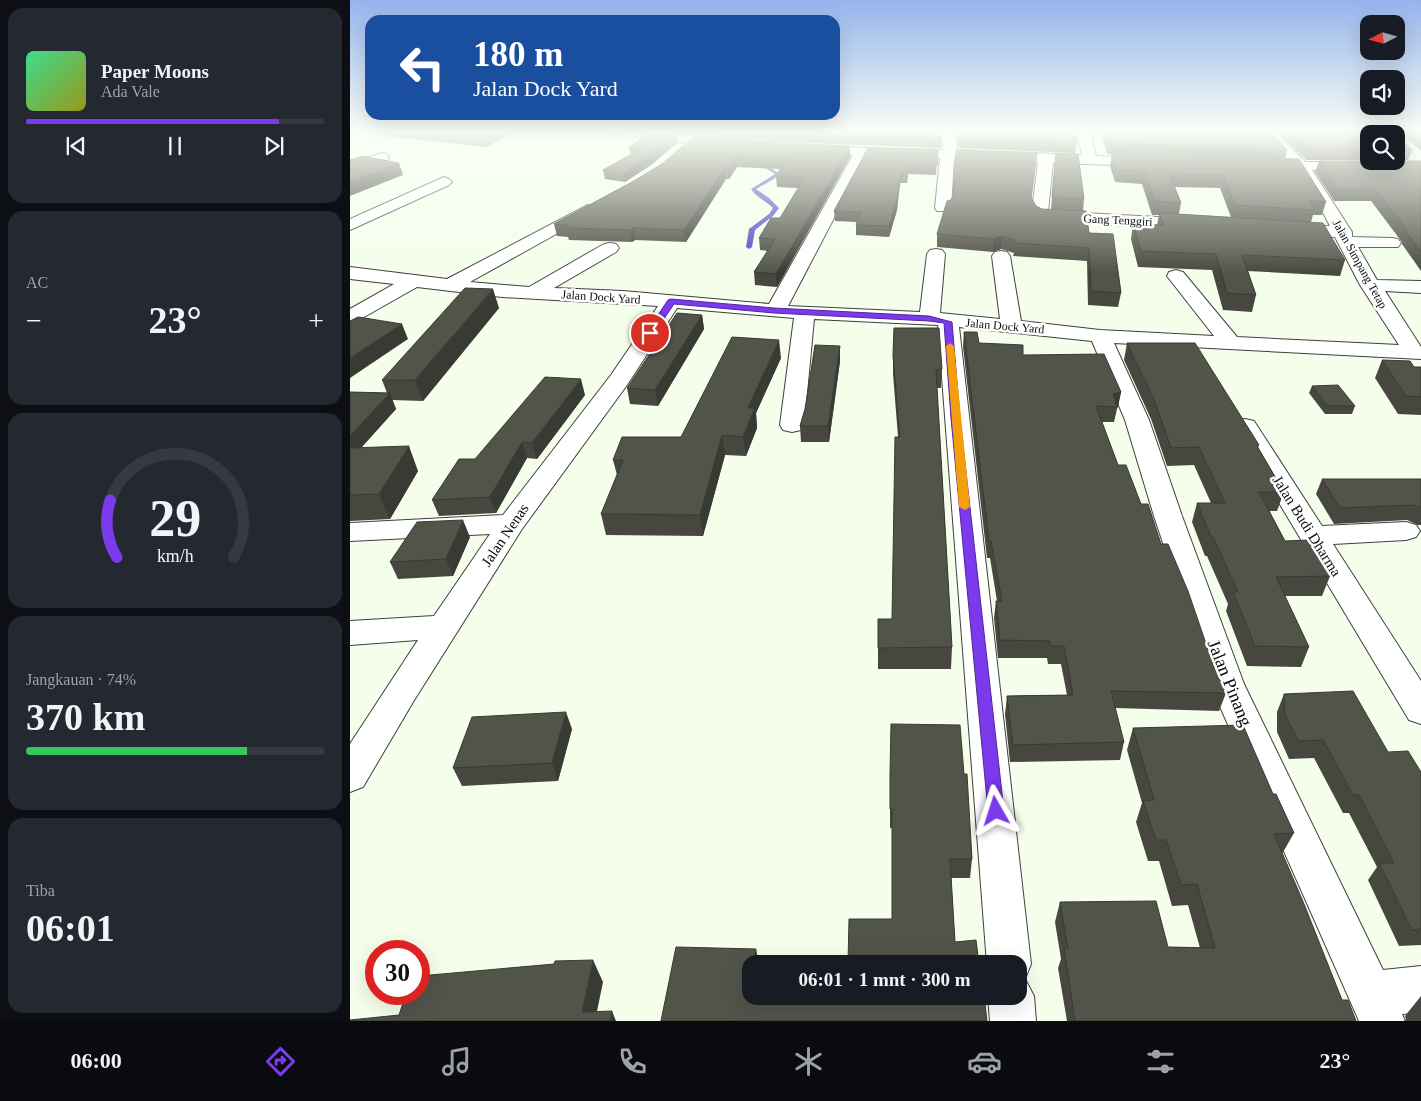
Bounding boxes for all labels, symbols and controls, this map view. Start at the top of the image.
north arrow [1360,15,1405,60]
map controls [1360,15,1405,170]
icon: left [390,35,455,100]
text: 180 m [473,35,563,74]
text: Paper Moons [101,61,209,82]
button: sound [1360,70,1405,115]
text: Jalan Dock Yard [473,76,618,101]
text: Ada Vale [101,83,160,100]
button: search [1360,125,1405,170]
icon: previous [62,132,90,160]
icon: pause [161,132,189,160]
icon: next [260,132,288,160]
street label: Gang Tenggiri [1083,211,1154,229]
street label: Jalan Simpang Tetap [1330,217,1390,311]
text: AC [26,274,48,291]
street label: Jalan Dock Yard [561,287,641,307]
text: 23° [148,299,202,341]
text: − [26,305,42,336]
text: + [308,305,324,336]
pin [629,312,671,354]
street label: Jalan Dock Yard [965,316,1045,336]
icon: arrive [636,319,664,347]
street label: Jalan Budi Dharma [1270,473,1345,580]
text: 29 [149,490,201,547]
street label: Jalan Nenas [478,501,532,569]
text: km/h [157,546,193,566]
street label: Jalan Pinang [1204,637,1256,729]
text: Jangkauan · 74% [26,671,136,688]
text: 370 km [26,696,145,738]
position arrow [969,784,1021,836]
text: Tiba [26,882,55,899]
text: 06:01 [26,907,115,949]
speed limit sign: 30 [365,940,430,1005]
text: 06:01 · 1 mnt · 300 m [798,969,971,990]
icon: directions [263,1044,298,1079]
icon: music [439,1044,474,1079]
icon: phone [615,1044,650,1079]
icon: climate [791,1044,826,1079]
icon: car [967,1044,1002,1079]
icon: filters [1143,1044,1178,1079]
text: 06:00 [71,1048,122,1073]
text: 23° [1320,1048,1350,1073]

